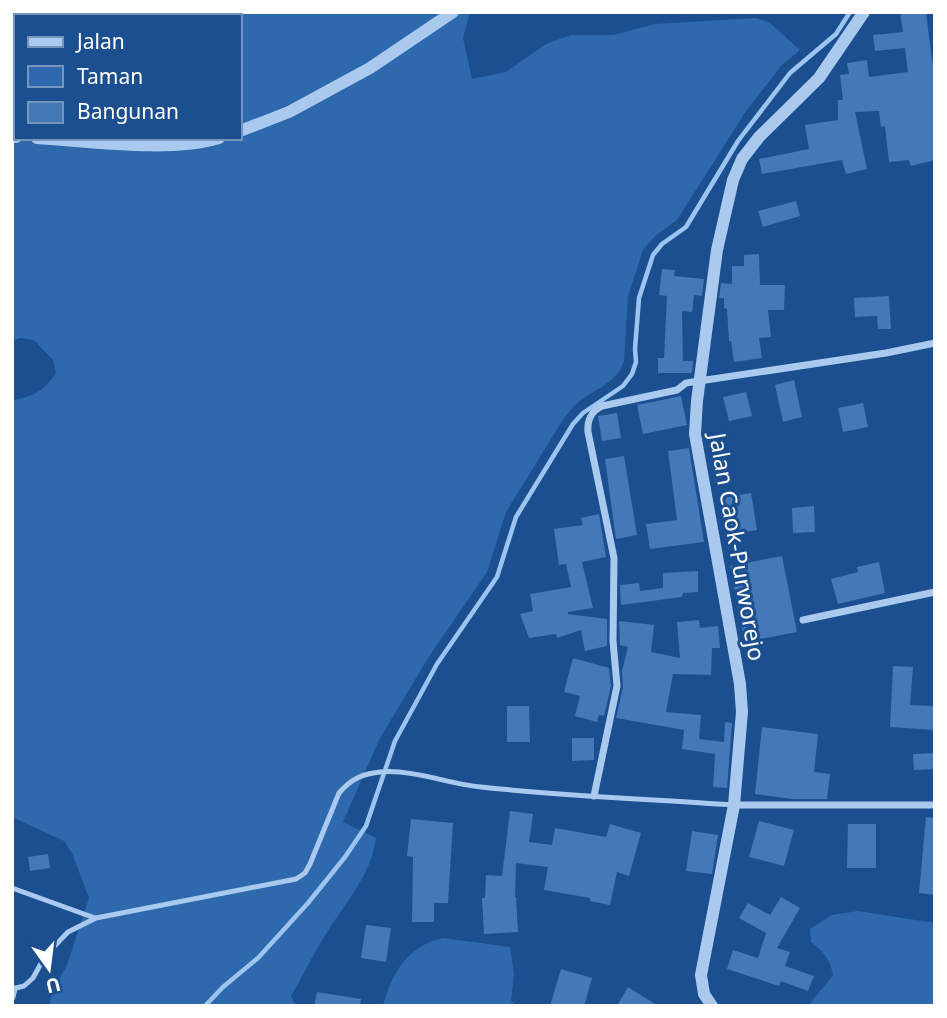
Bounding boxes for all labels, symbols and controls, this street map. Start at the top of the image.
legend [14,14,242,140]
text: Jalan [75,27,125,55]
text: Taman [77,62,143,90]
text: Bangunan [77,97,179,125]
street label: Jalan Caok-Purworejo [702,428,774,663]
north arrow [14,934,84,1004]
text: U [43,971,63,1000]

